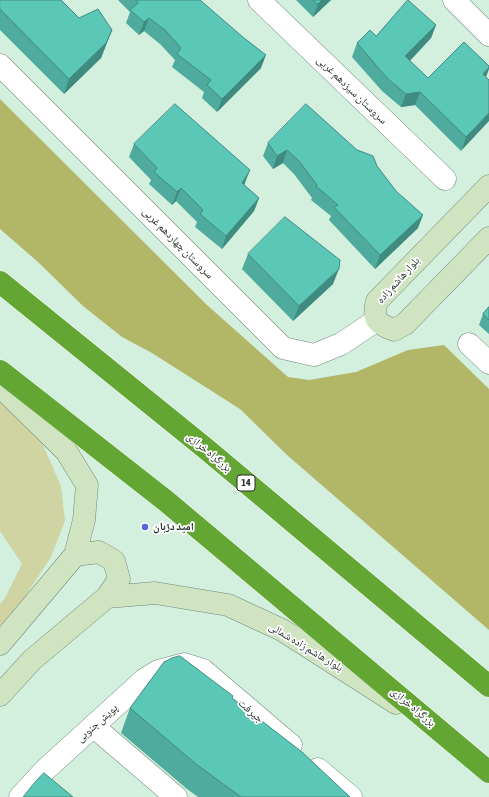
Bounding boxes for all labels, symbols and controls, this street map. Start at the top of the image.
street label: سروستان سیزدهم غربی [314,53,390,127]
street label: سروستان چهاردهم غربی [140,205,216,281]
street label: بلوار هاشم زاده [374,254,422,306]
street label: بزرگراه خرازی [184,429,234,475]
road number: 14 [237,475,255,491]
place label: امید دژبان [153,520,194,534]
marker: امید دژبان [140,522,150,532]
street label: بلوار هاشم زاده شمالی [267,620,345,674]
street label: بزرگراه خرازی [388,684,438,730]
street label: جيرفت [236,697,266,725]
street label: پویش جنوبی [74,701,120,745]

